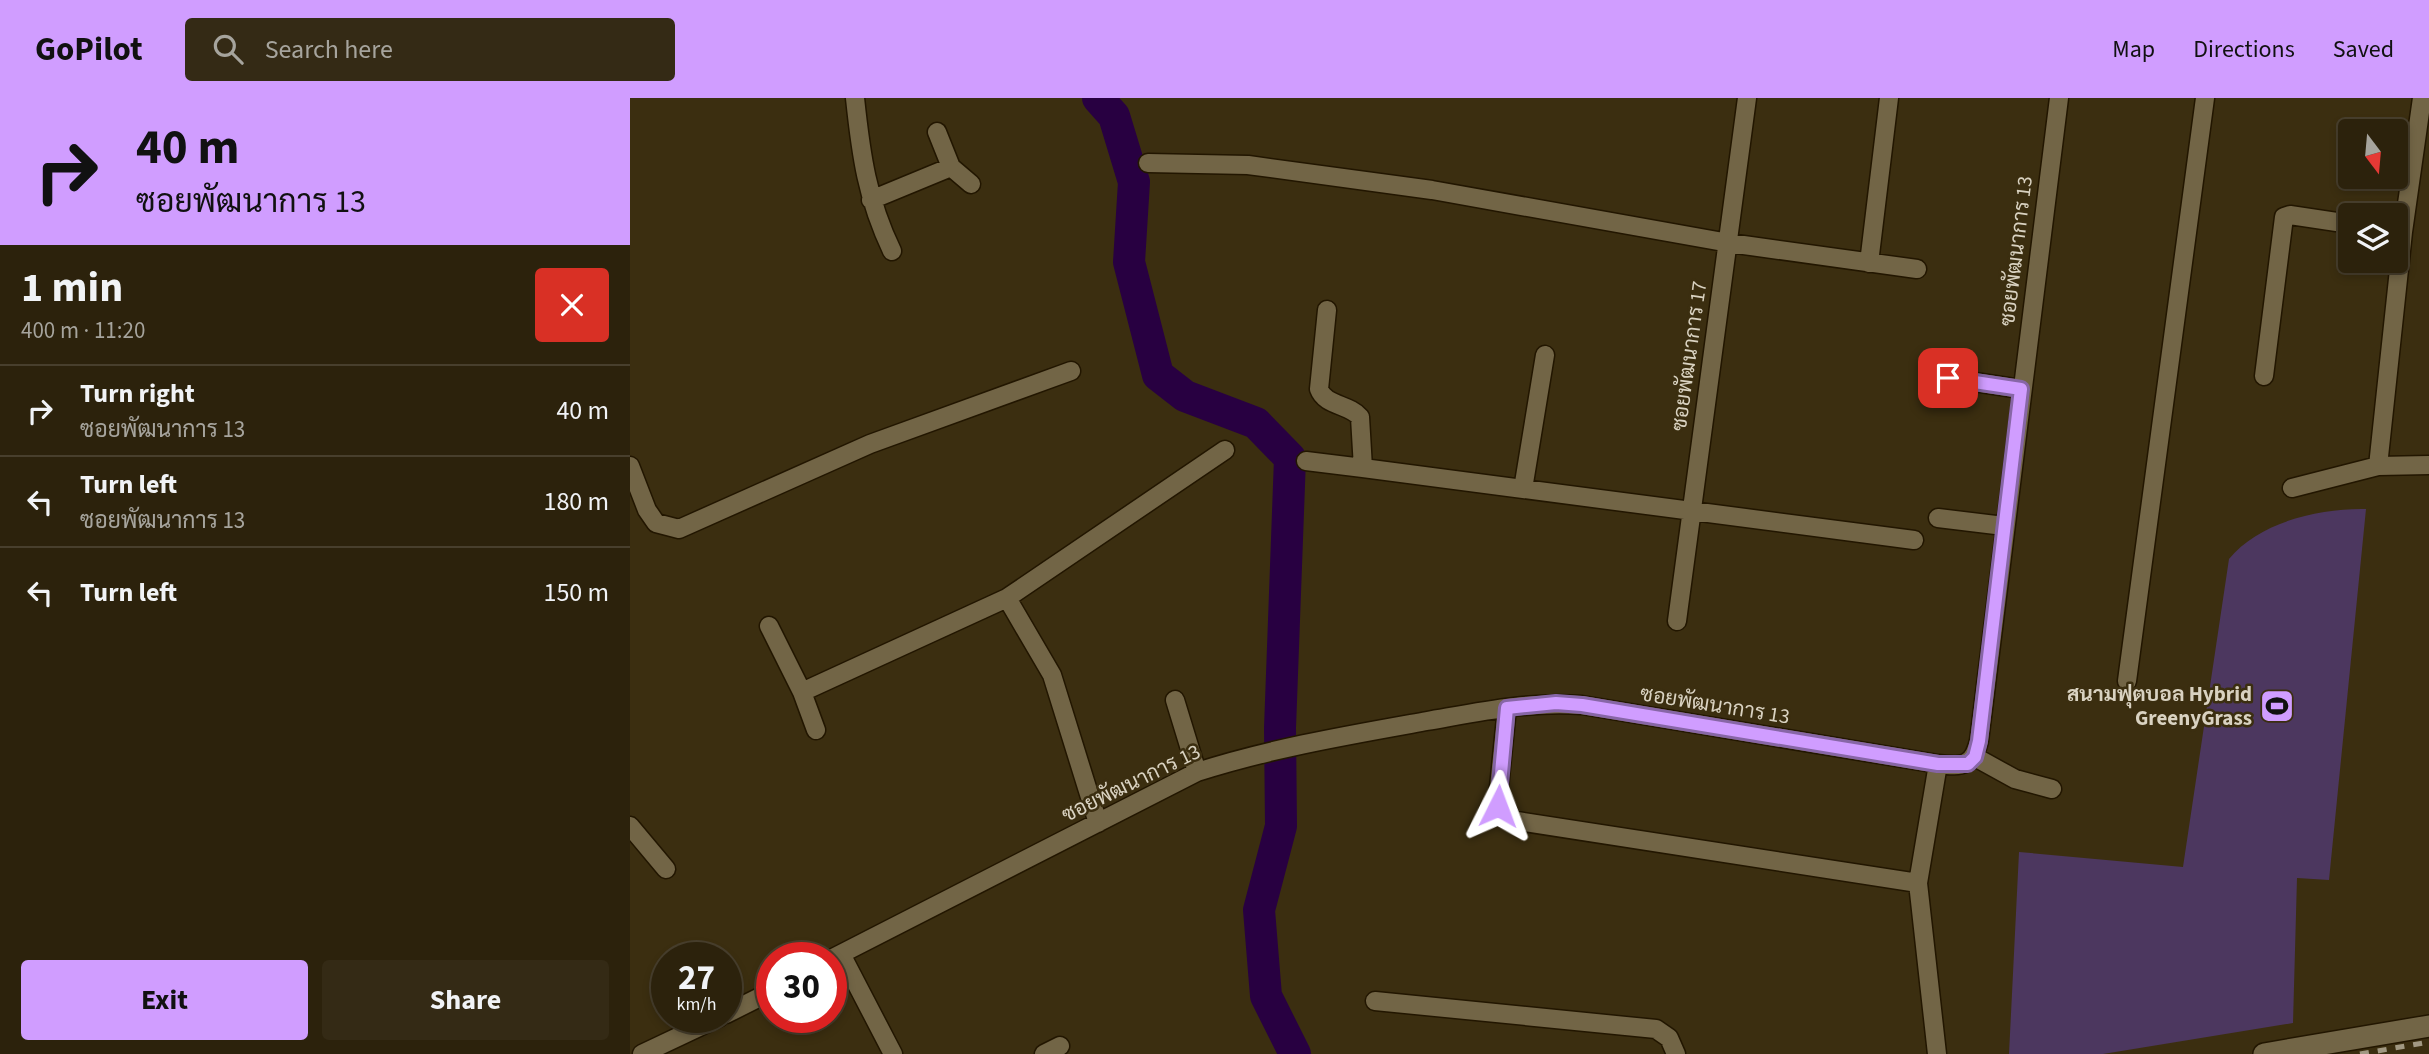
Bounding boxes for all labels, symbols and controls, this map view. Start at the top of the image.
search box [185,18,675,81]
text: GoPilot [35,26,143,73]
icon: search [209,30,247,68]
text: Search here [265,31,393,68]
text: Map [2112,32,2155,67]
text: Directions [2193,32,2295,67]
text: Saved [2333,32,2394,67]
text: 40 m [136,113,240,183]
north arrow [2338,119,2408,189]
map controls [2338,119,2408,273]
icon: right [21,126,112,217]
street label: ซอยพัฒนาการ 13 [1992,174,2040,328]
text: ซอยพัฒนาการ 13 [136,179,366,225]
button: layers [2338,203,2408,273]
text: 1 min [21,258,123,318]
button: close [535,268,609,342]
street label: ซอยพัฒนาการ 17 [1664,279,1714,433]
text: 400 m · 11:20 [21,314,145,347]
pin [1918,348,1978,408]
icon: arrive [1929,359,1967,397]
text: Turn right [80,375,195,412]
icon: right [21,392,59,430]
text: 40 m [556,392,609,429]
text: ซอยพัฒนาการ 13 [80,413,245,446]
text: Turn left [80,466,177,503]
icon: left [21,483,59,521]
text: 180 m [543,483,609,520]
text: ซอยพัฒนาการ 13 [80,504,245,537]
icon: left [21,574,59,612]
text: Turn left [80,574,177,611]
text: 150 m [543,574,609,611]
street label: ซอยพัฒนาการ 13 [1638,678,1792,732]
place label: สนามฟุตบอล Hybrid GreenyGrass [2067,679,2252,733]
sports icon: สนามฟุตบอล Hybrid GreenyGrass [2258,687,2296,725]
street label: ซอยพัฒนาการ 13 [1057,736,1205,830]
position arrow [1461,769,1535,843]
speed limit sign: 30 [756,942,847,1033]
text: 27 [678,953,715,1003]
button: Exit [21,960,308,1040]
button: Share [322,960,609,1040]
text: km/h [677,992,716,1017]

